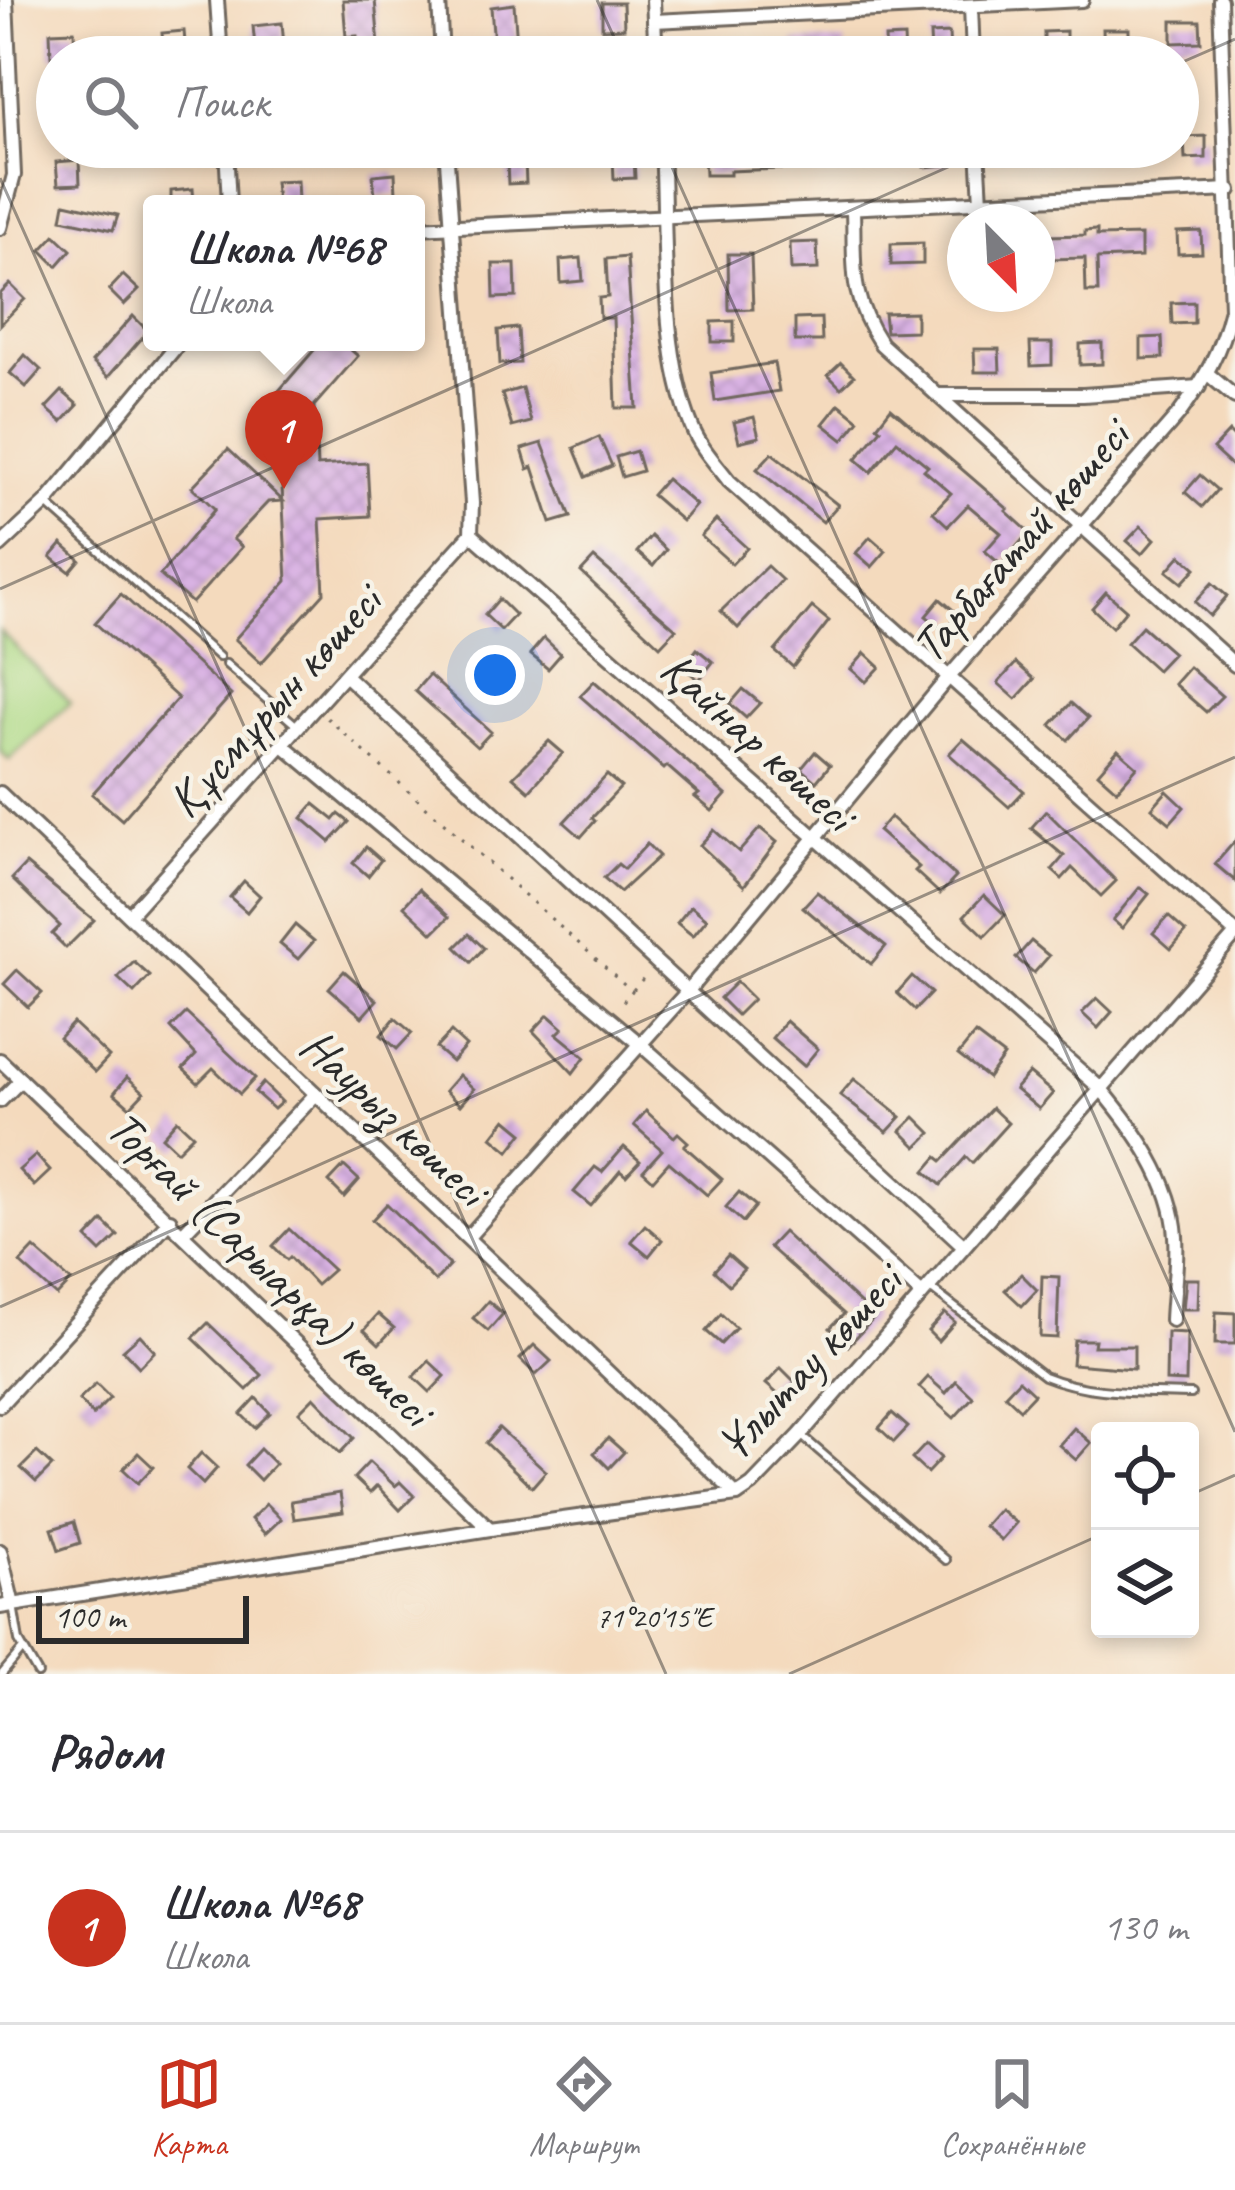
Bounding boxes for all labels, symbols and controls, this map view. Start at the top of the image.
search box [36,36,1199,168]
icon: search [78,69,144,135]
text: Поиск [174,74,269,131]
popup [143,195,425,351]
north arrow [947,204,1055,312]
text: Школа №68 [186,220,382,277]
text: Школа [186,277,272,326]
pin: 1 [245,390,323,489]
street label: Тарбағатай көшесі [898,404,1145,675]
street label: Құсмұрын көшесі [154,569,397,829]
street label: Қайнар көшесі [649,638,871,847]
your location [465,645,525,705]
street label: Наурыз көшесі [288,1015,503,1222]
street label: Торғай (Сарыарқа) көшесі [95,1097,449,1442]
street label: Ұлытау көшесі [702,1248,918,1474]
map controls [1091,1422,1199,1638]
button: locate [1091,1422,1199,1530]
button: layers [1091,1530,1199,1638]
scale bar [36,1590,249,1643]
text: 100 m [54,1596,125,1638]
text: 71°20'15"E [596,1598,716,1636]
text: Рядом [48,1720,162,1784]
text: Школа №68 [162,1875,359,1932]
text: 1 [78,1903,96,1952]
text: 130 m [1103,1903,1187,1952]
text: Школа [162,1932,248,1981]
tab: Карта [151,2051,227,2165]
tab: Маршрут [529,2051,638,2165]
tab: Сохранённые [940,2051,1084,2165]

